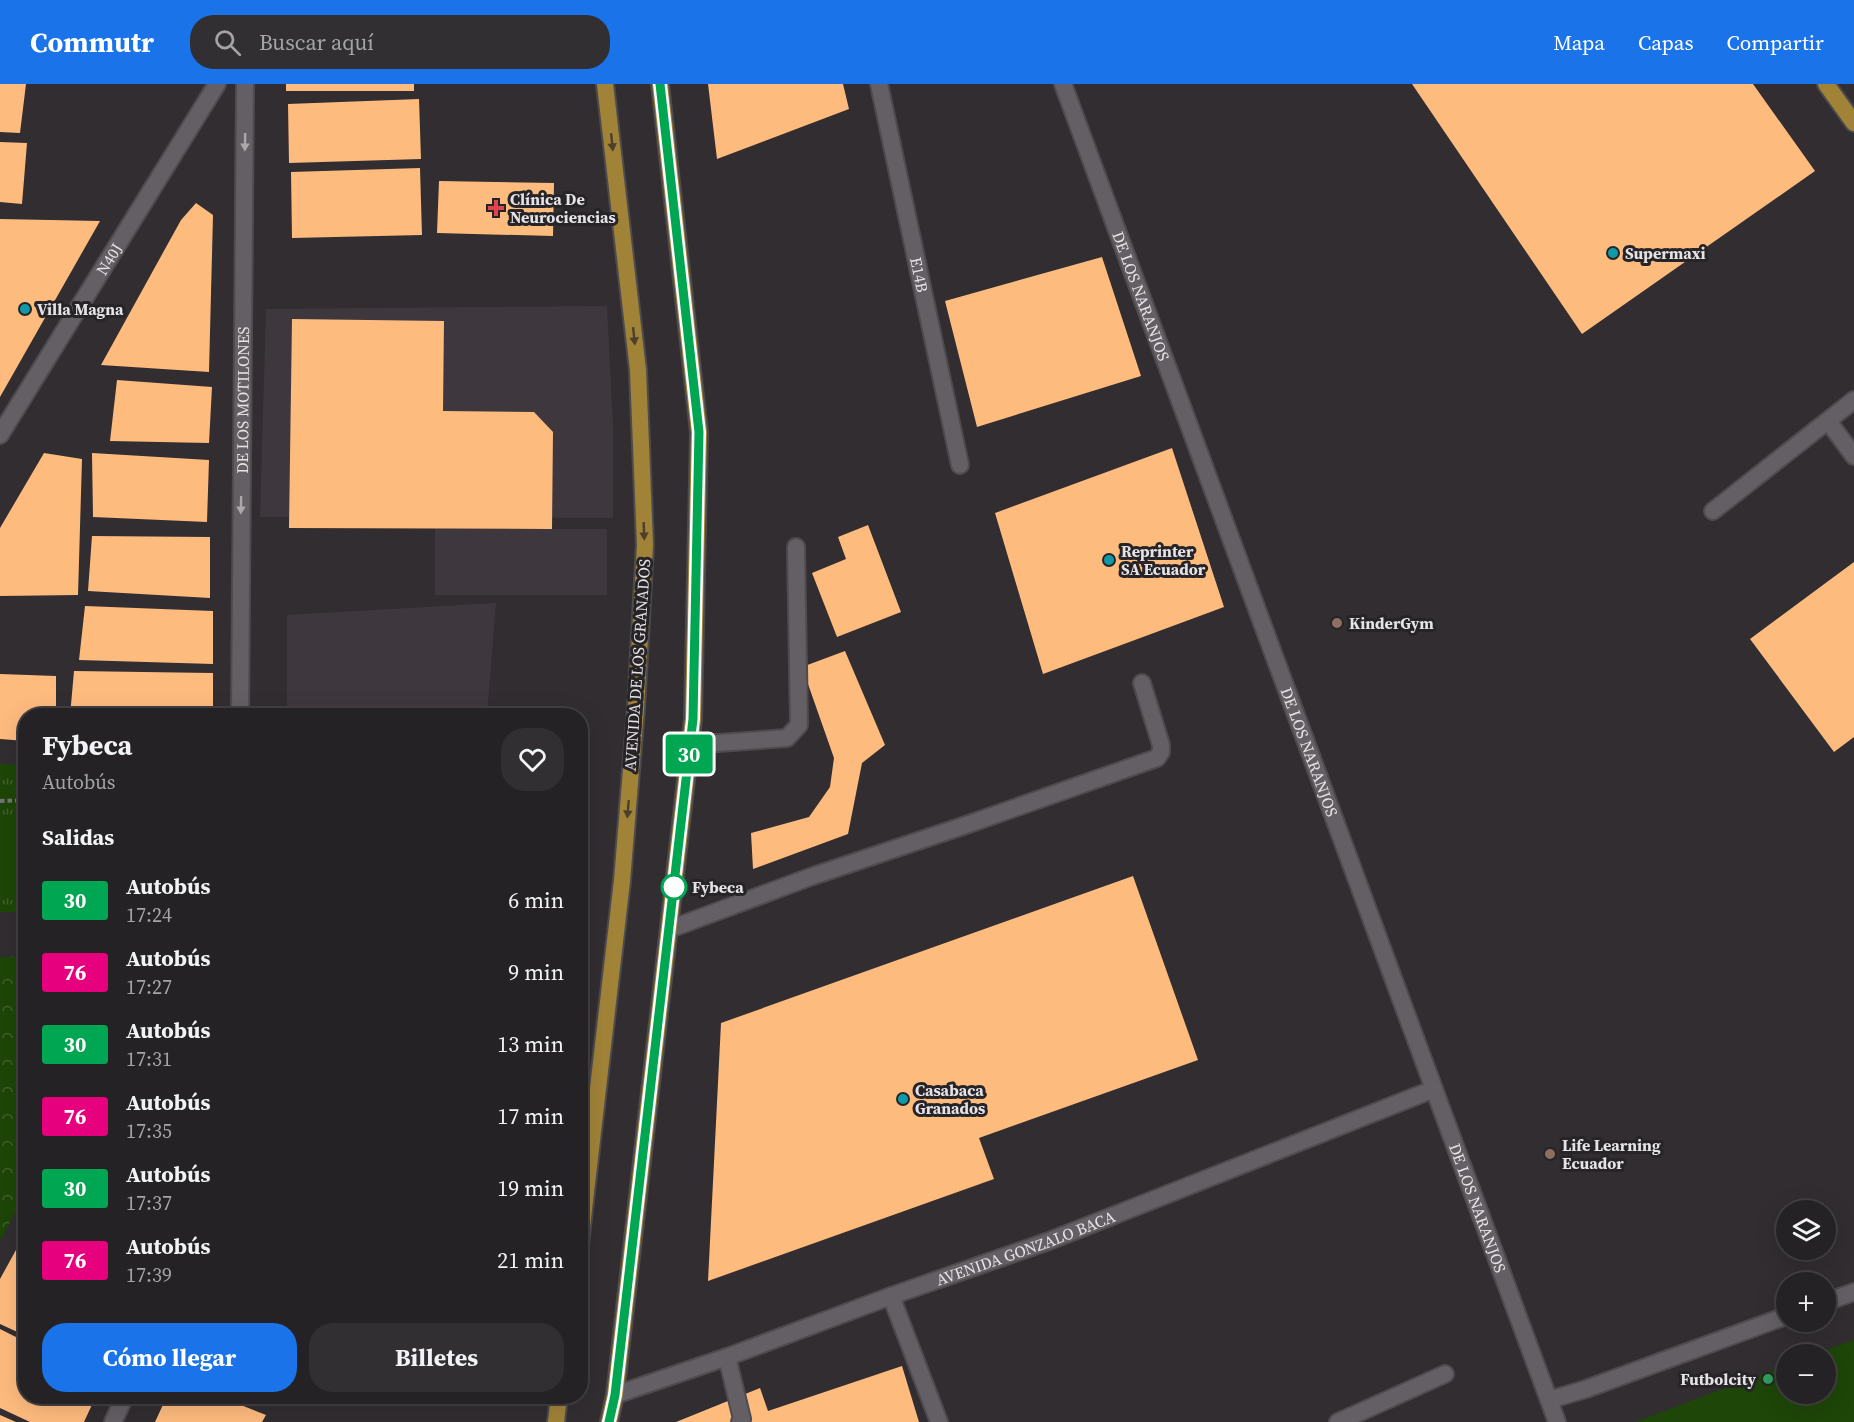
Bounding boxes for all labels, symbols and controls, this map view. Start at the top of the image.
search box [190,15,610,69]
text: Commutr [30,23,154,61]
icon: search [211,26,244,59]
text: Buscar aquí [259,27,374,57]
text: Mapa [1553,28,1605,57]
text: Capas [1638,28,1694,57]
text: Compartir [1727,28,1824,57]
one-way arrow [240,133,250,152]
one-way arrow [607,133,617,152]
place label: Clínica De Neurociencias [510,188,616,228]
marker: Clínica De Neurociencias [487,199,505,217]
street label: DE LOS NARANJOS [1107,228,1175,364]
street label: N40J [91,239,127,279]
place label: Supermaxi [1625,242,1706,264]
marker: Supermaxi [1606,246,1620,260]
street label: E14B [905,255,934,295]
place label: Villa Magna [37,298,124,320]
marker: Villa Magna [18,302,32,316]
street label: DE LOS MOTILONES [231,326,254,474]
one-way arrow [629,326,639,345]
one-way arrow [237,496,246,515]
one-way arrow [639,521,649,540]
place label: Reprinter SA Ecuador [1121,540,1206,580]
marker: Reprinter SA Ecuador [1102,553,1116,567]
street label: AVENIDA DE LOS GRANADOS [619,558,655,772]
place label: KinderGym [1349,612,1434,634]
marker: KinderGym [1330,616,1344,630]
street label: DE LOS NARANJOS [1276,684,1344,820]
text: Fybeca [42,726,132,764]
button: heart [501,728,564,791]
line badge: 30 [662,734,716,774]
text: 30 [678,740,700,769]
text: Autobús [42,768,115,796]
one-way arrow [623,799,632,818]
text: Salidas [42,822,114,852]
text: Autobús [126,871,210,901]
marker: Fybeca [661,874,687,900]
place label: Fybeca [692,876,744,898]
text: 6 min [508,885,564,915]
text: 30 [64,886,86,915]
text: 17:24 [126,901,172,929]
text: Autobús [126,943,210,973]
text: 9 min [508,957,564,987]
text: 76 [64,958,86,987]
text: 17:27 [126,973,172,1001]
text: Autobús [126,1015,210,1045]
text: 13 min [497,1029,564,1059]
text: 30 [64,1030,86,1059]
text: 17:31 [126,1045,172,1073]
place label: Casabaca Granados [915,1079,985,1119]
text: Autobús [126,1087,210,1117]
marker: Casabaca Granados [896,1092,910,1106]
text: 17 min [497,1101,564,1131]
text: 76 [64,1102,86,1131]
text: 17:35 [126,1117,172,1145]
place label: Life Learning Ecuador [1562,1134,1661,1174]
street label: DE LOS NARANJOS [1444,1140,1512,1276]
marker: Life Learning Ecuador [1543,1147,1557,1161]
text: Autobús [126,1159,210,1189]
text: 19 min [497,1173,564,1203]
text: 30 [64,1174,86,1203]
text: 17:37 [126,1189,172,1217]
map controls [1776,1200,1836,1404]
button: layers [1776,1200,1836,1260]
street label: AVENIDA GONZALO BACA [933,1205,1119,1291]
text: Autobús [126,1231,210,1261]
text: 21 min [497,1245,564,1275]
text: 76 [64,1246,86,1275]
text: 17:39 [126,1261,172,1289]
button: + [1776,1272,1836,1332]
button: Cómo llegar [42,1323,297,1392]
button: Billetes [309,1323,564,1392]
button: − [1776,1344,1836,1404]
place label: Futbolcity [1680,1368,1756,1390]
marker: Futbolcity [1761,1372,1775,1386]

